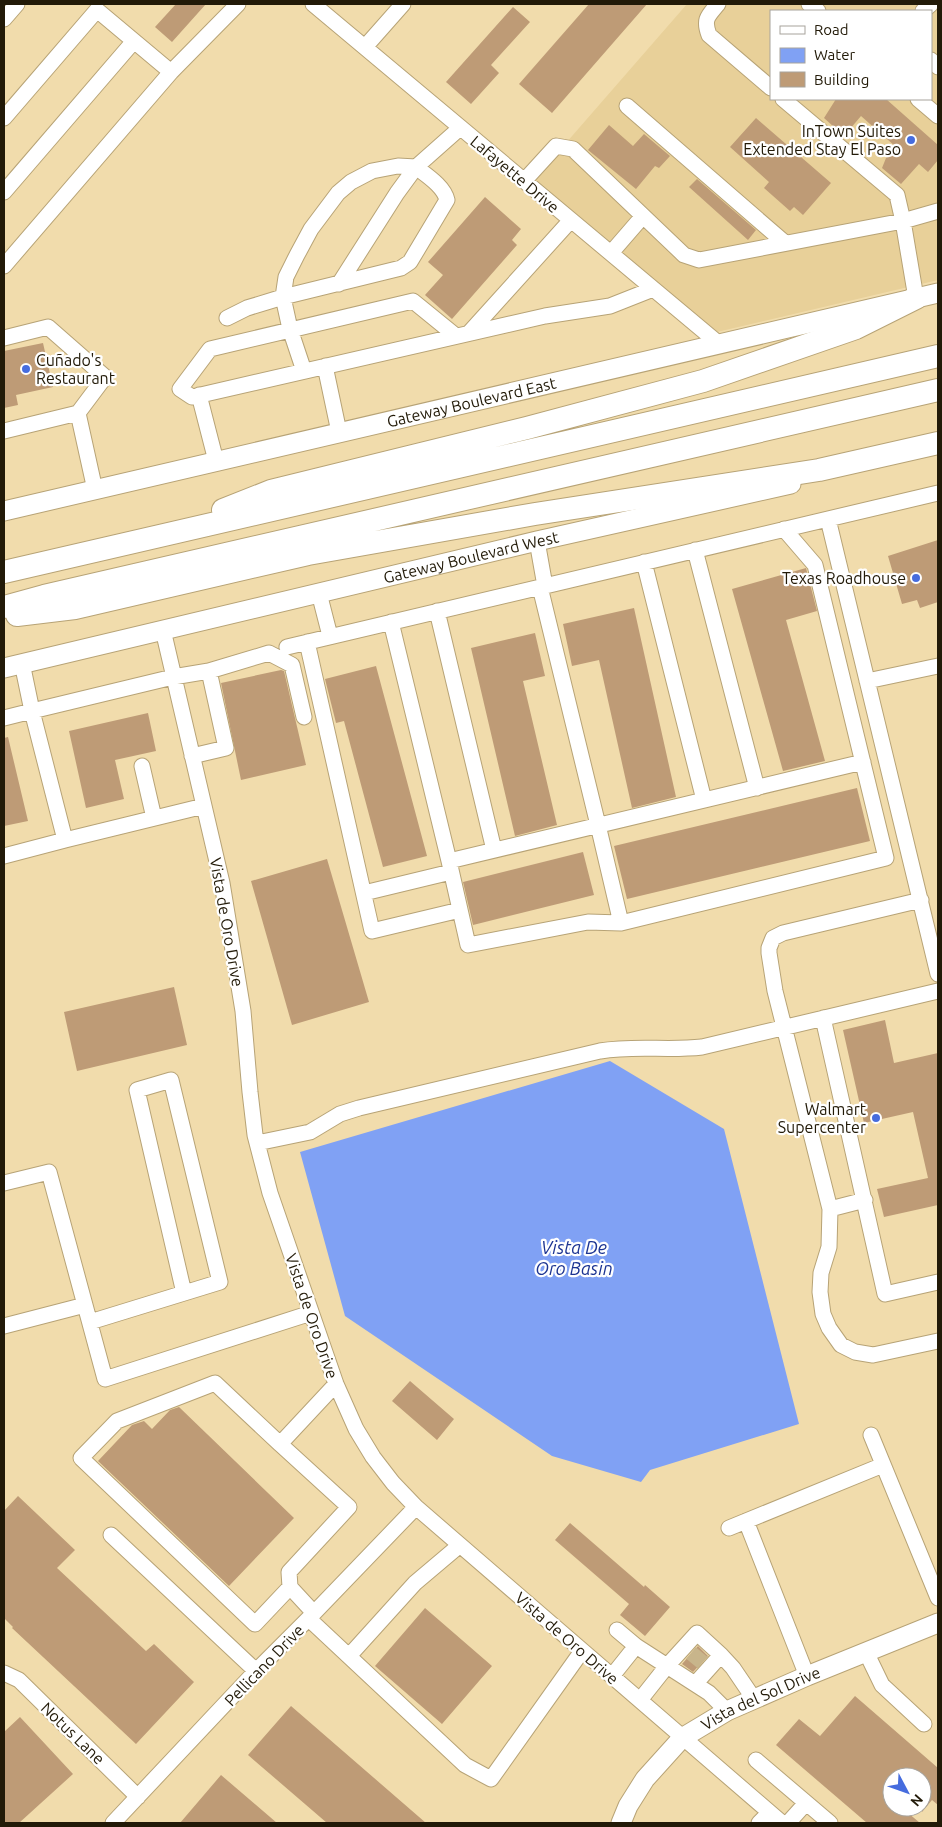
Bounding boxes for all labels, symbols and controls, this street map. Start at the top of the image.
legend [770,10,932,100]
text: Road [814,21,849,38]
text: Water [814,46,855,63]
text: Building [814,71,869,88]
place label: InTown Suites Extended Stay El Paso [743,122,901,158]
street label: Lafayette Drive [467,132,563,216]
marker: InTown Suites Extended Stay El Paso [905,134,917,146]
place label: Cuñado's Restaurant [36,351,116,387]
marker: Cuñado's Restaurant [20,363,32,375]
street label: Gateway Boulevard East [385,373,559,430]
street label: Gateway Boulevard West [382,527,561,586]
place label: Texas Roadhouse [782,569,906,587]
marker: Texas Roadhouse [910,572,922,584]
street label: Vista de Oro Drive [207,856,247,988]
place label: Walmart Supercenter [778,1100,867,1136]
marker: Walmart Supercenter [870,1112,882,1124]
water label: Vista De Oro Basin [535,1237,613,1278]
street label: Vista de Oro Drive [282,1251,342,1381]
street label: Vista de Oro Drive [512,1588,622,1688]
street label: Pellicano Drive [221,1621,307,1709]
street label: Vista del Sol Drive [698,1663,823,1733]
street label: Notus Lane [38,1698,108,1768]
north arrow [882,1767,932,1817]
text: N [907,1791,926,1810]

